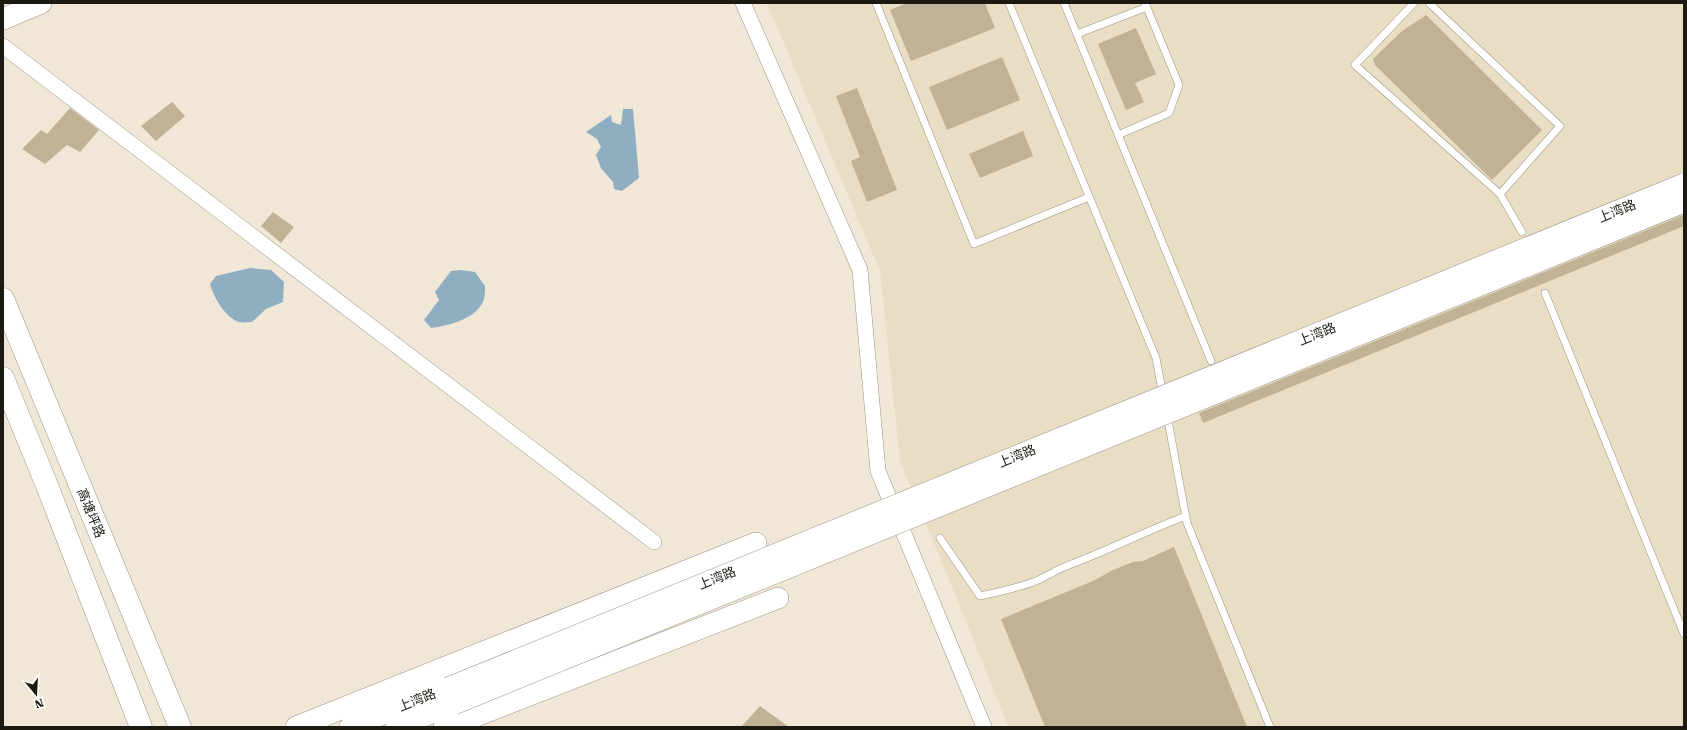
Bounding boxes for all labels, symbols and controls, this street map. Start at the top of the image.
street label: 上湾路 [1596,197,1638,225]
street label: 上湾路 [1296,320,1338,348]
street label: 上湾路 [996,442,1038,470]
street label: 高塘坪路 [74,486,108,540]
street label: 上湾路 [696,564,738,592]
north arrow [16,674,56,714]
street label: 上湾路 [396,686,438,714]
text: N [32,696,45,711]

